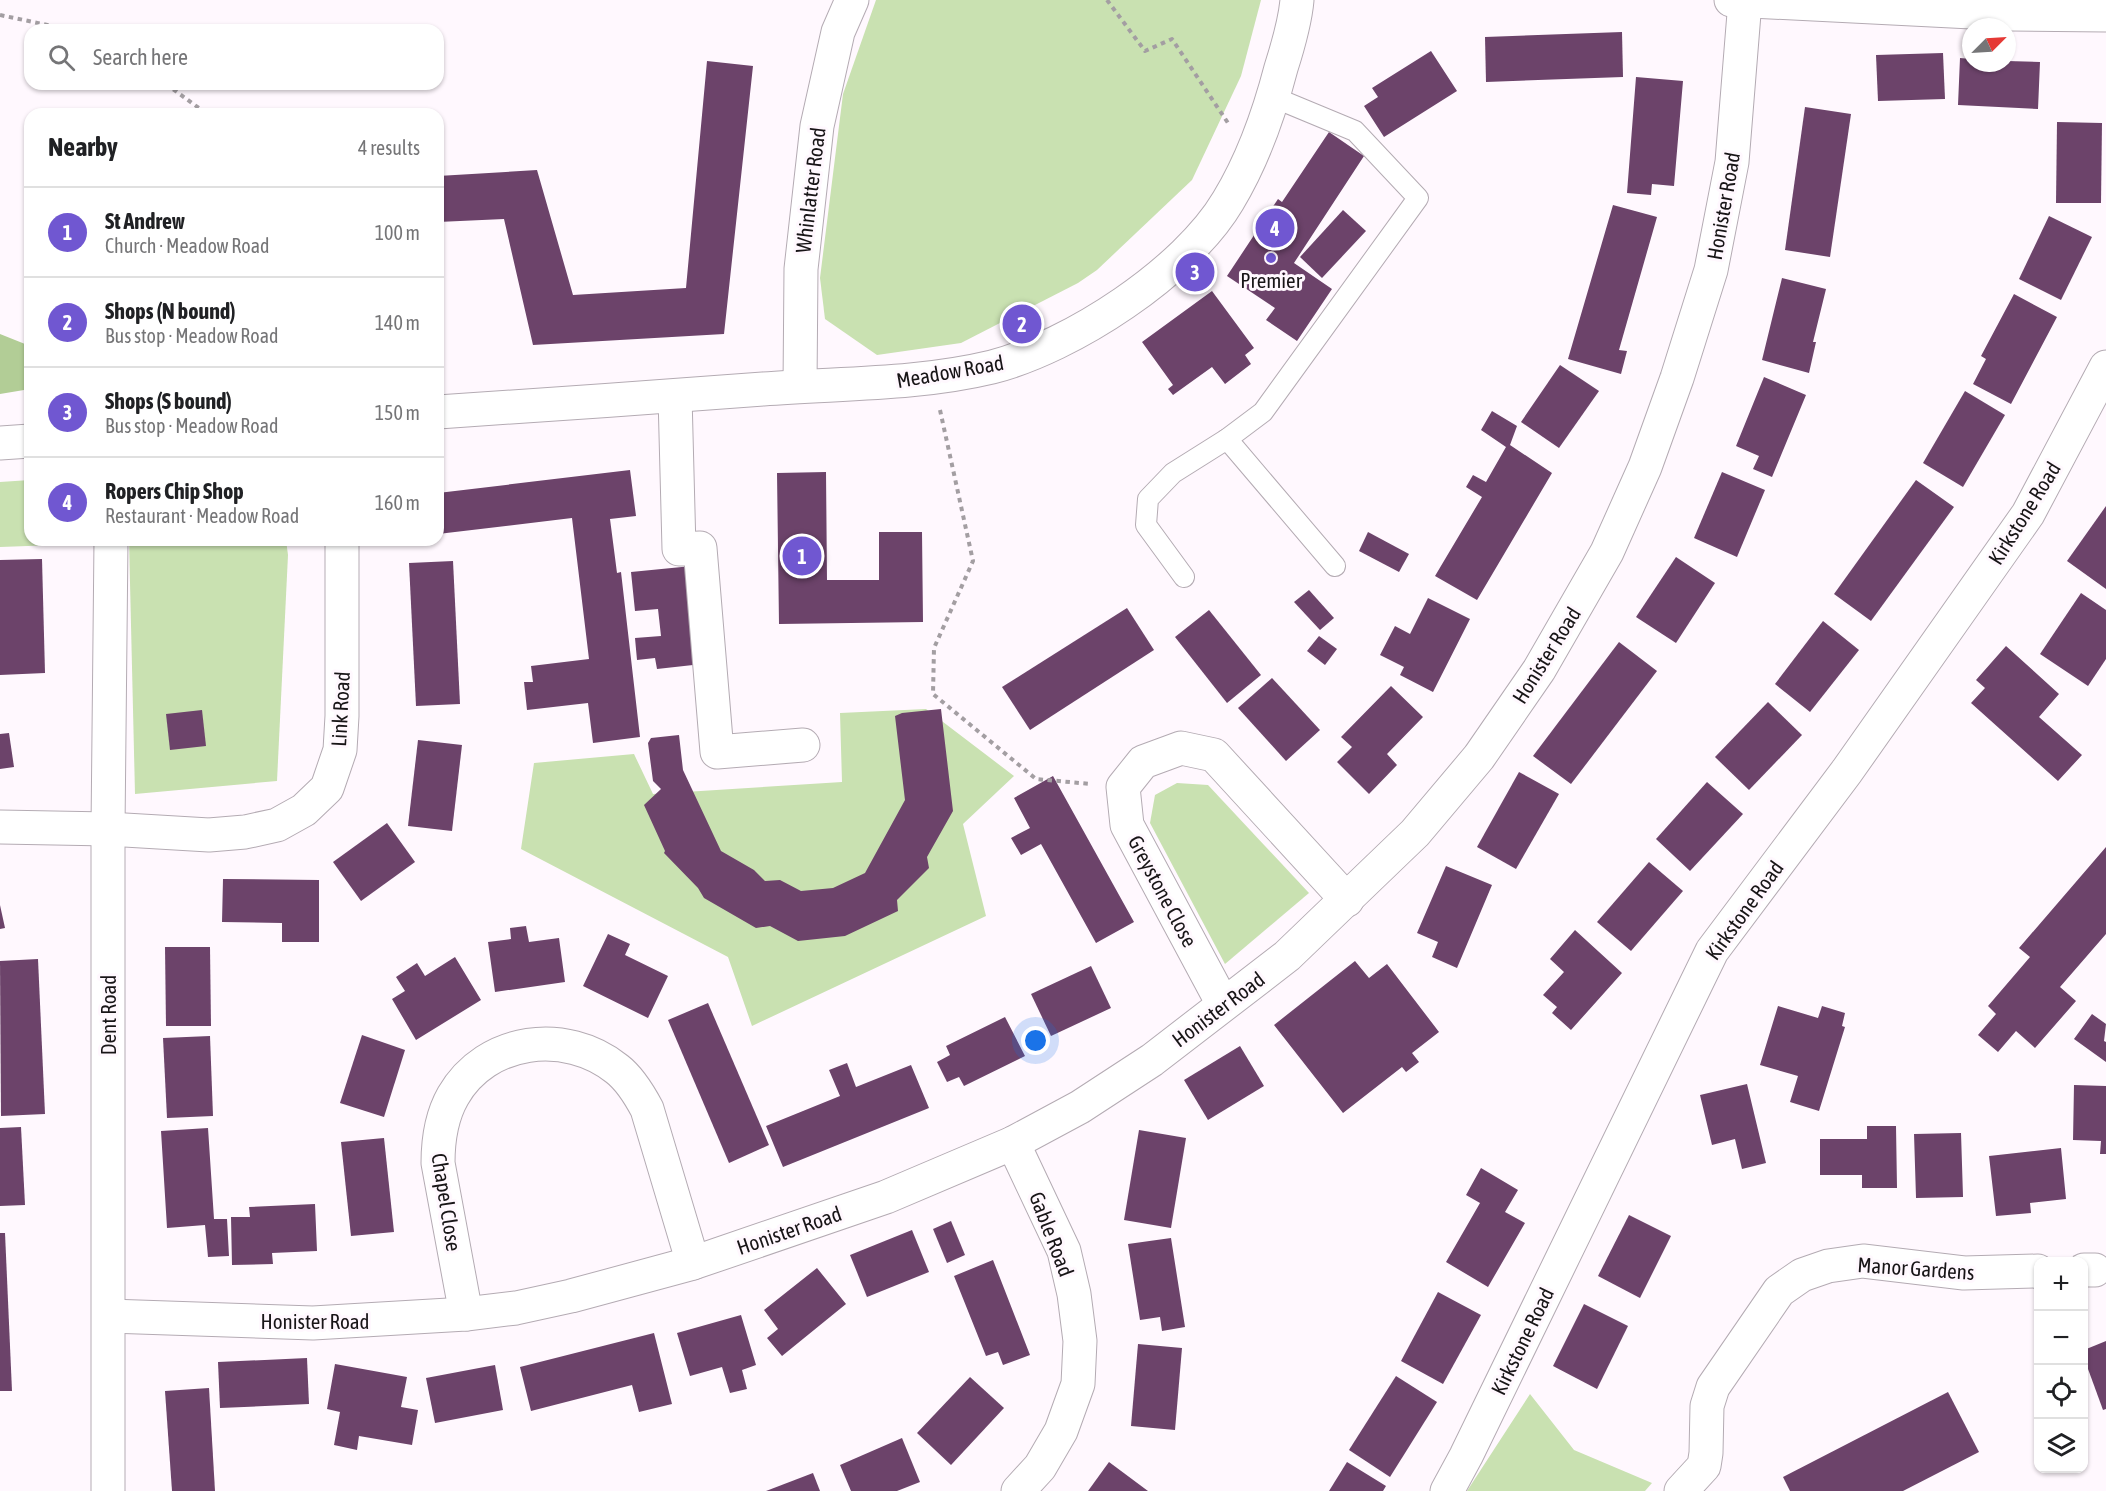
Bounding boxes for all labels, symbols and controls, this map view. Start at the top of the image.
north arrow [1962,18,2016,72]
search box [24,24,444,90]
icon: search [45,41,78,74]
text: Search here [93,44,188,70]
street label: Whinlatter Road [790,126,830,254]
text: Nearby [48,132,118,162]
text: 4 results [358,136,420,159]
street label: Honister Road [1702,150,1744,262]
pin: 4 [1256,206,1294,250]
text: St Andrew [105,208,185,234]
text: 1 [63,221,72,244]
text: 100 m [375,221,420,244]
text: Church · Meadow Road [105,234,269,257]
pin: 3 [1176,250,1214,294]
marker: Premier [1264,251,1278,265]
place label: Premier [1240,268,1303,292]
text: Shops (N bound) [105,298,236,324]
pin: 2 [1002,302,1042,346]
text: 2 [63,311,72,334]
text: 140 m [375,311,420,334]
text: Bus stop · Meadow Road [105,324,279,347]
street label: Meadow Road [894,350,1006,392]
text: Shops (S bound) [105,388,232,414]
text: 3 [63,401,72,424]
text: 150 m [375,401,420,424]
text: Bus stop · Meadow Road [105,414,279,437]
street label: Kirkstone Road [1983,457,2065,569]
text: Ropers Chip Shop [105,478,244,504]
text: 4 [63,491,72,514]
text: 160 m [375,491,420,514]
text: Restaurant · Meadow Road [105,504,299,527]
pin: 1 [782,534,822,578]
street label: Honister Road [1507,602,1585,708]
street label: Link Road [326,671,354,747]
street label: Greystone Close [1124,831,1202,951]
street label: Kirkstone Road [1700,856,1788,964]
street label: Honister Road [1167,967,1269,1051]
street label: Dent Road [96,975,120,1055]
your location [1021,1026,1050,1055]
street label: Chapel Close [427,1151,467,1253]
street label: Gable Road [1025,1188,1079,1280]
street label: Honister Road [734,1201,844,1259]
street label: Manor Gardens [1857,1252,1975,1284]
map controls [2034,1257,2088,1473]
button: + [2034,1257,2088,1311]
street label: Kirkstone Road [1486,1283,1558,1399]
street label: Honister Road [260,1309,370,1333]
button: − [2034,1311,2088,1365]
button: locate [2034,1365,2088,1419]
button: layers [2034,1419,2088,1473]

